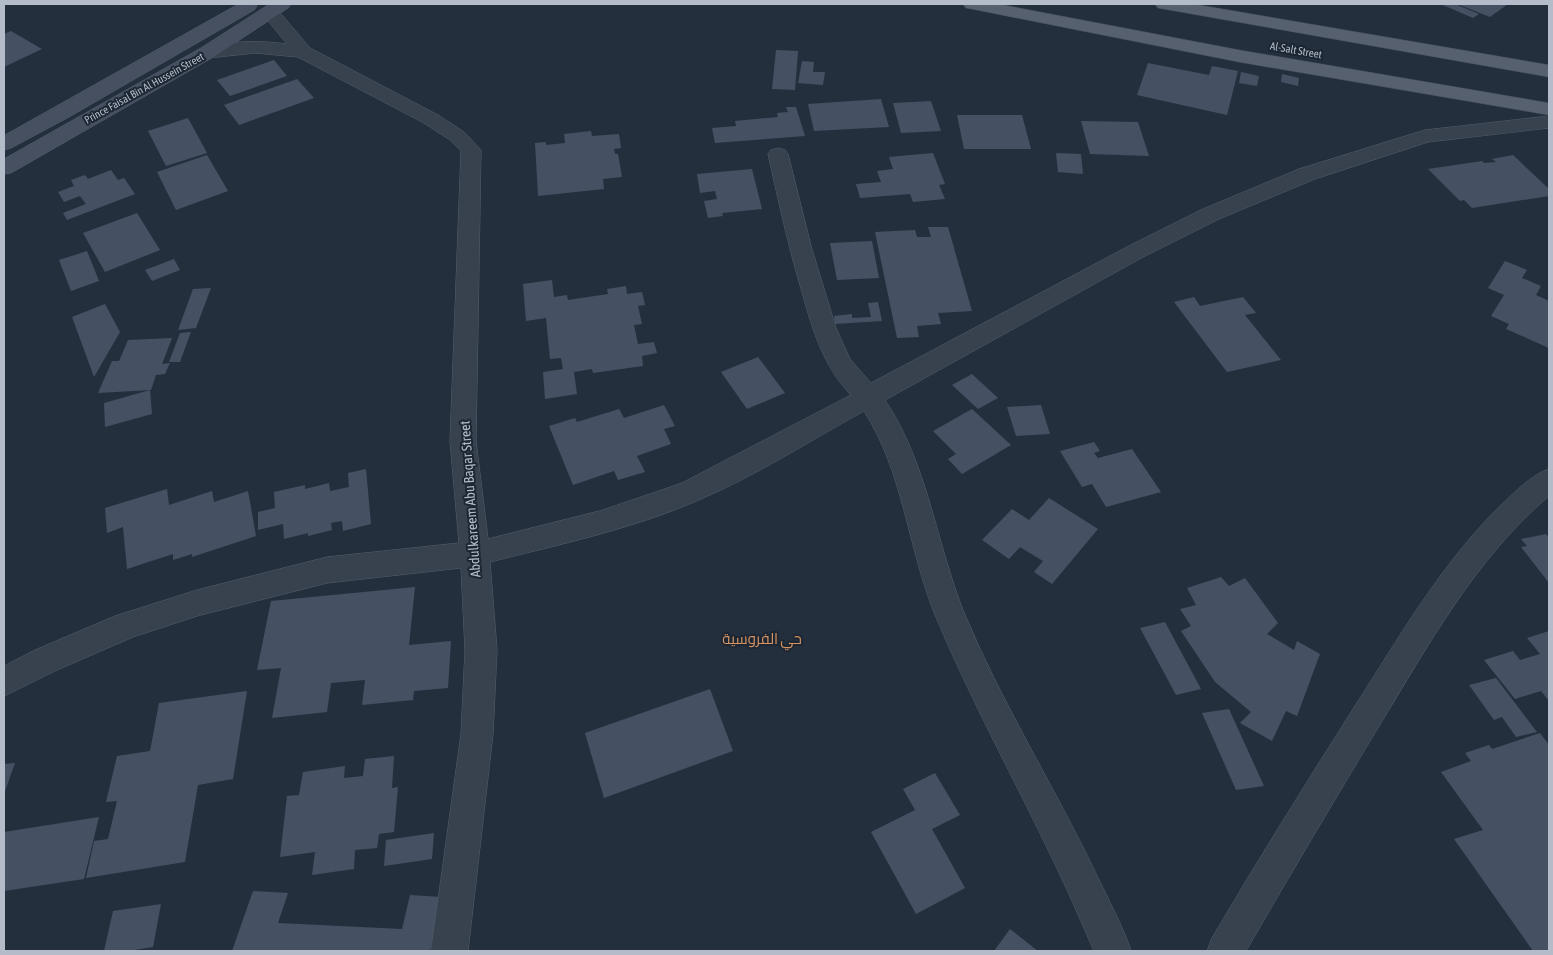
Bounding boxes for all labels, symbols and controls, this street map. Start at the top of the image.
street label: Al-Salt Street [1269,40,1323,60]
street label: Prince Faisal Bin Al Hussein Street [82,50,206,126]
street label: Abdulkareem Abu Baqar Street [457,420,483,578]
district label: حي الفروسية [722,630,802,651]

